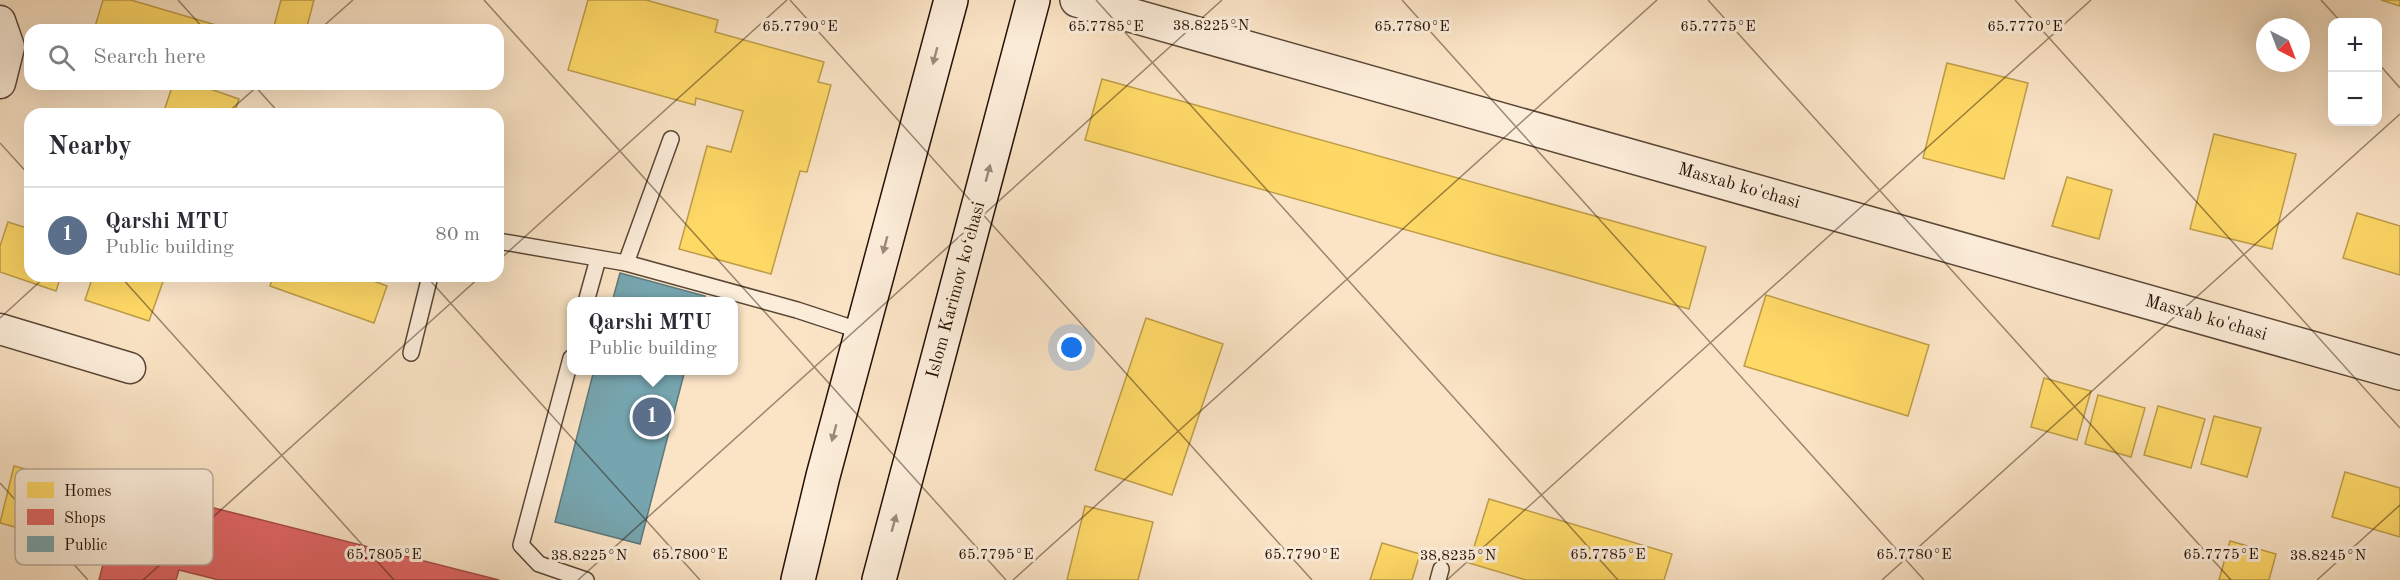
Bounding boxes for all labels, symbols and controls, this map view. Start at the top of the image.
north arrow [2256,18,2310,72]
map controls [2328,18,2382,126]
button: + [2328,18,2382,72]
text: 38.8225°N [1173,19,1250,34]
text: 65.7790°E [762,20,838,35]
text: 65.7785°E [1068,20,1144,35]
text: 65.7780°E [1374,20,1450,35]
text: 65.7775°E [1680,20,1756,35]
text: 65.7770°E [1987,20,2063,35]
search box [24,24,504,90]
icon: search [45,41,78,74]
text: Search here [93,46,206,68]
one-way arrow [930,48,939,66]
button: − [2328,72,2382,126]
text: Nearby [48,134,132,160]
street label: Masxab ko'chasi [1676,160,1802,212]
one-way arrow [983,164,993,182]
street label: Islom Karimov ko‘chasi [924,199,988,380]
text: Qarshi MTU [105,211,229,233]
text: 1 [62,225,73,245]
text: 80 m [435,225,480,245]
one-way arrow [879,236,889,254]
text: Public building [105,238,234,258]
street label: Masxab ko'chasi [2143,292,2269,344]
popup [567,297,738,375]
text: Qarshi MTU [588,312,712,334]
your location [1057,333,1086,362]
text: Public building [588,339,717,359]
pin: 1 [632,394,672,440]
one-way arrow [829,424,838,442]
legend [15,469,213,565]
text: Homes [64,484,112,500]
text: Shops [64,511,106,527]
one-way arrow [890,514,900,533]
text: Public [64,538,107,554]
text: 65.7805°E [346,548,422,563]
text: 65.7800°E [652,548,728,563]
text: 65.7795°E [958,548,1034,563]
text: 65.7790°E [1264,548,1340,563]
text: 65.7785°E [1570,548,1646,563]
text: 65.7780°E [1876,548,1952,563]
text: 65.7775°E [2183,548,2259,563]
text: 38.8225°N [551,549,628,564]
text: 38.8235°N [1420,549,1497,564]
text: 38.8245°N [2290,549,2367,564]

